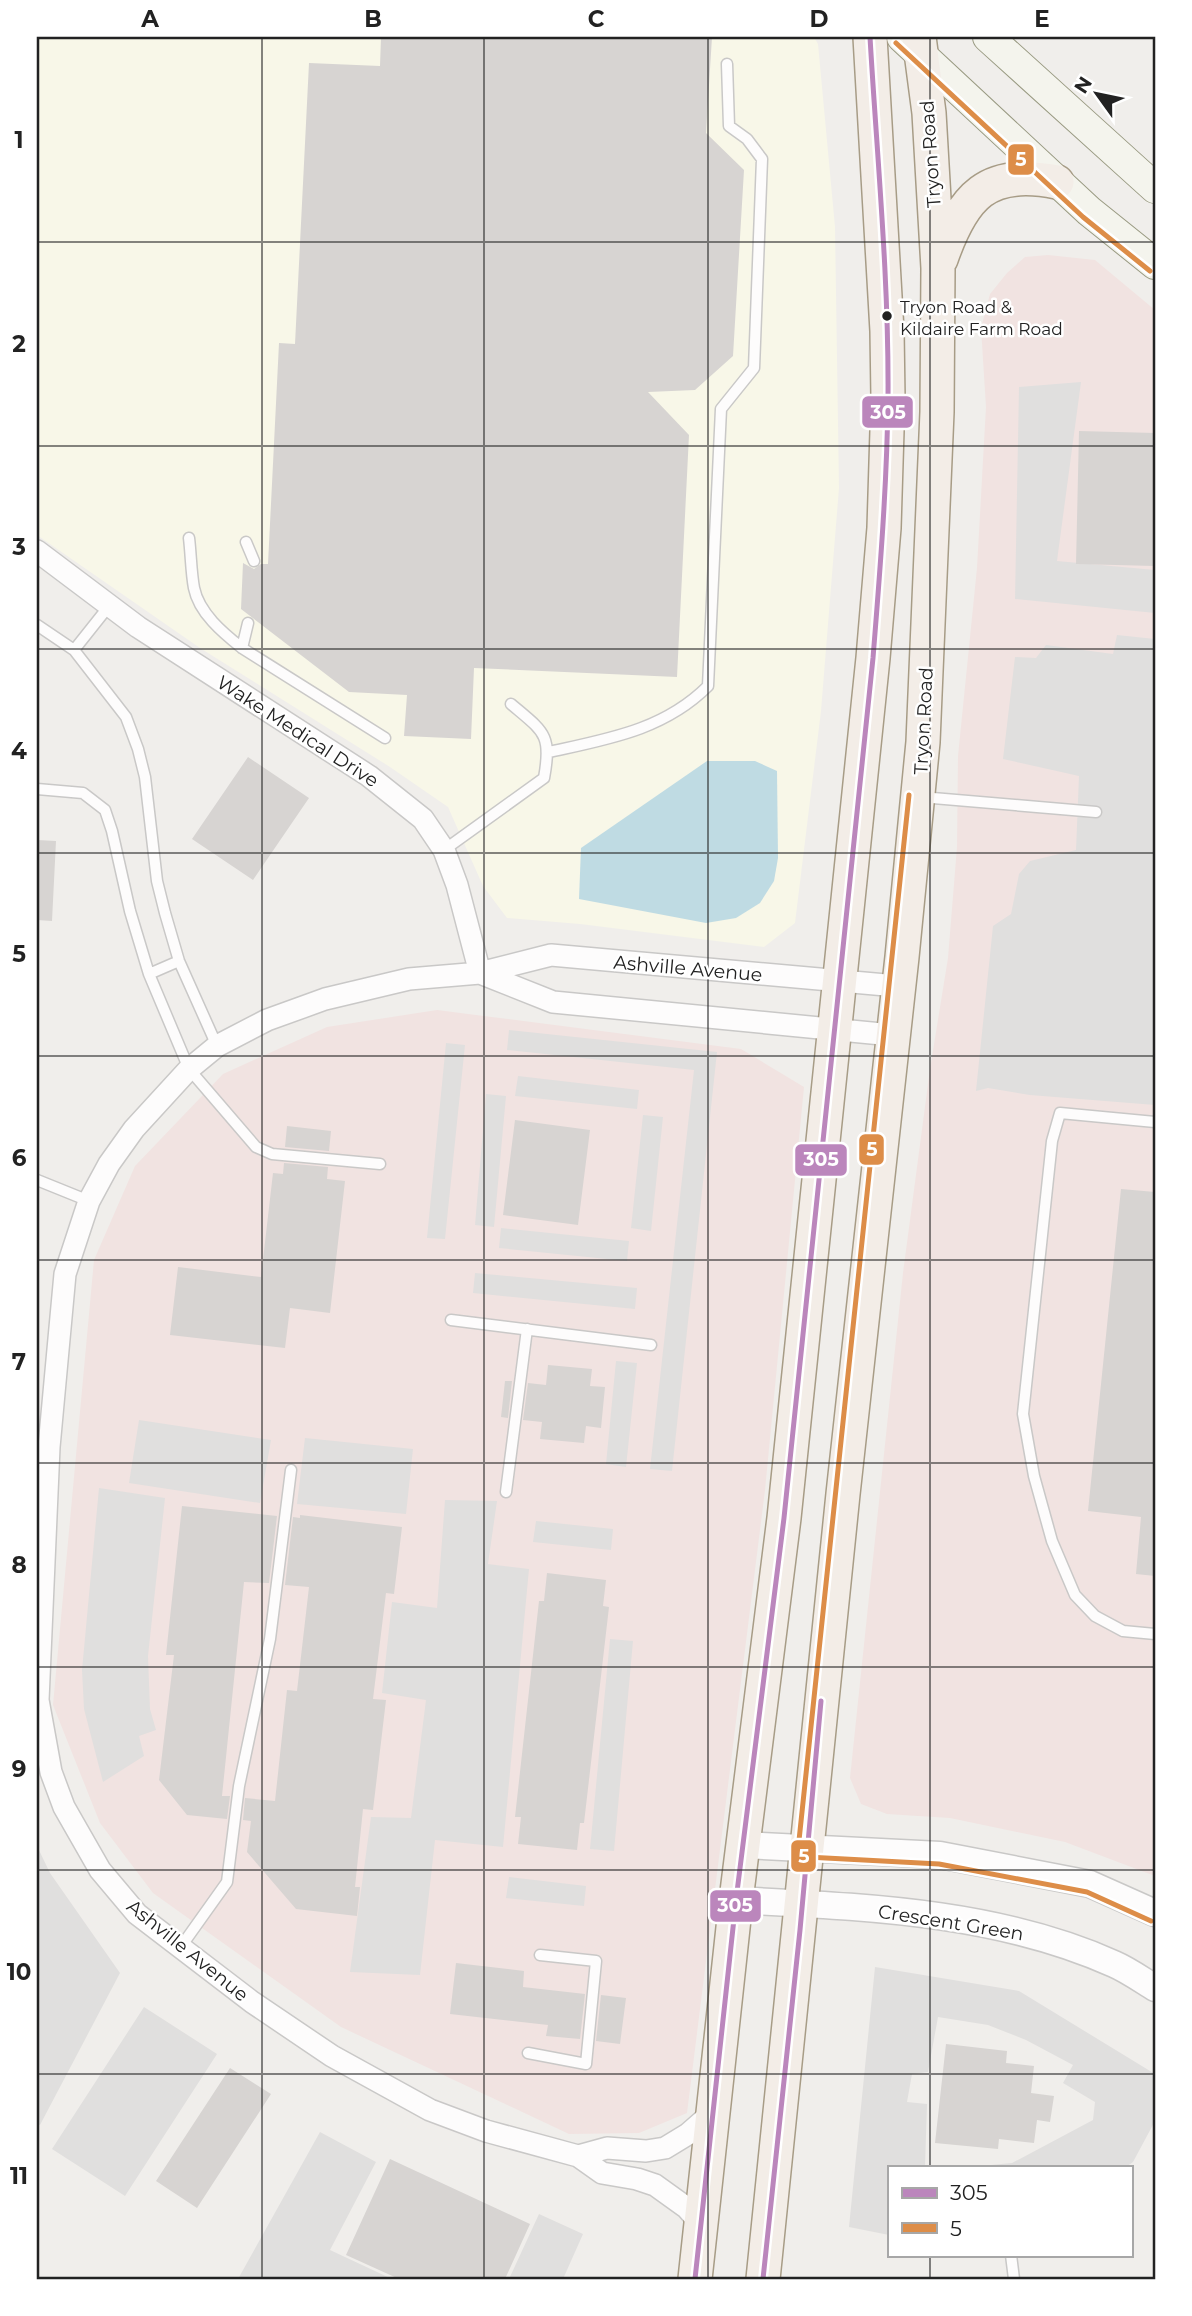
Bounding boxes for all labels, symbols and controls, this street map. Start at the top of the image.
text: A [140,5,159,33]
text: B [364,5,382,33]
text: C [588,5,605,33]
text: D [810,5,829,33]
text: E [1034,5,1050,33]
north arrow [1062,60,1132,130]
text: N [1069,72,1097,98]
street label: Tryon Road [915,100,946,208]
text: 1 [14,126,24,154]
line badge: 5 [1007,143,1035,176]
text: 5 [1015,148,1027,171]
place label: Tryon Road & Kildaire Farm Road [900,297,1063,339]
marker: Tryon Road & Kildaire Farm Road [880,309,894,323]
text: 2 [12,330,26,358]
line badge: 305 [861,395,914,429]
text: 305 [869,401,906,424]
text: 3 [11,533,26,561]
street label: Tryon Road [909,667,938,775]
street label: Wake Medical Drive [213,671,383,792]
text: 4 [11,737,27,765]
text: 5 [12,940,26,968]
street label: Ashville Avenue [613,951,763,986]
line badge: 5 [858,1133,885,1166]
text: 5 [866,1138,878,1161]
line badge: 305 [794,1143,848,1177]
text: 6 [12,1144,27,1172]
text: 305 [802,1148,839,1171]
text: 7 [12,1348,26,1376]
text: 8 [11,1551,27,1579]
text: 9 [12,1755,26,1783]
line badge: 5 [790,1839,817,1873]
text: 5 [798,1845,810,1868]
line badge: 305 [709,1889,762,1923]
street label: Ashville Avenue [122,1894,253,2006]
text: 305 [716,1894,753,1917]
street label: Crescent Green [877,1900,1025,1945]
text: 10 [7,1958,31,1986]
text: 11 [10,2162,28,2190]
legend [888,2166,1132,2256]
text: 305 [950,2180,988,2205]
text: 5 [950,2216,962,2241]

